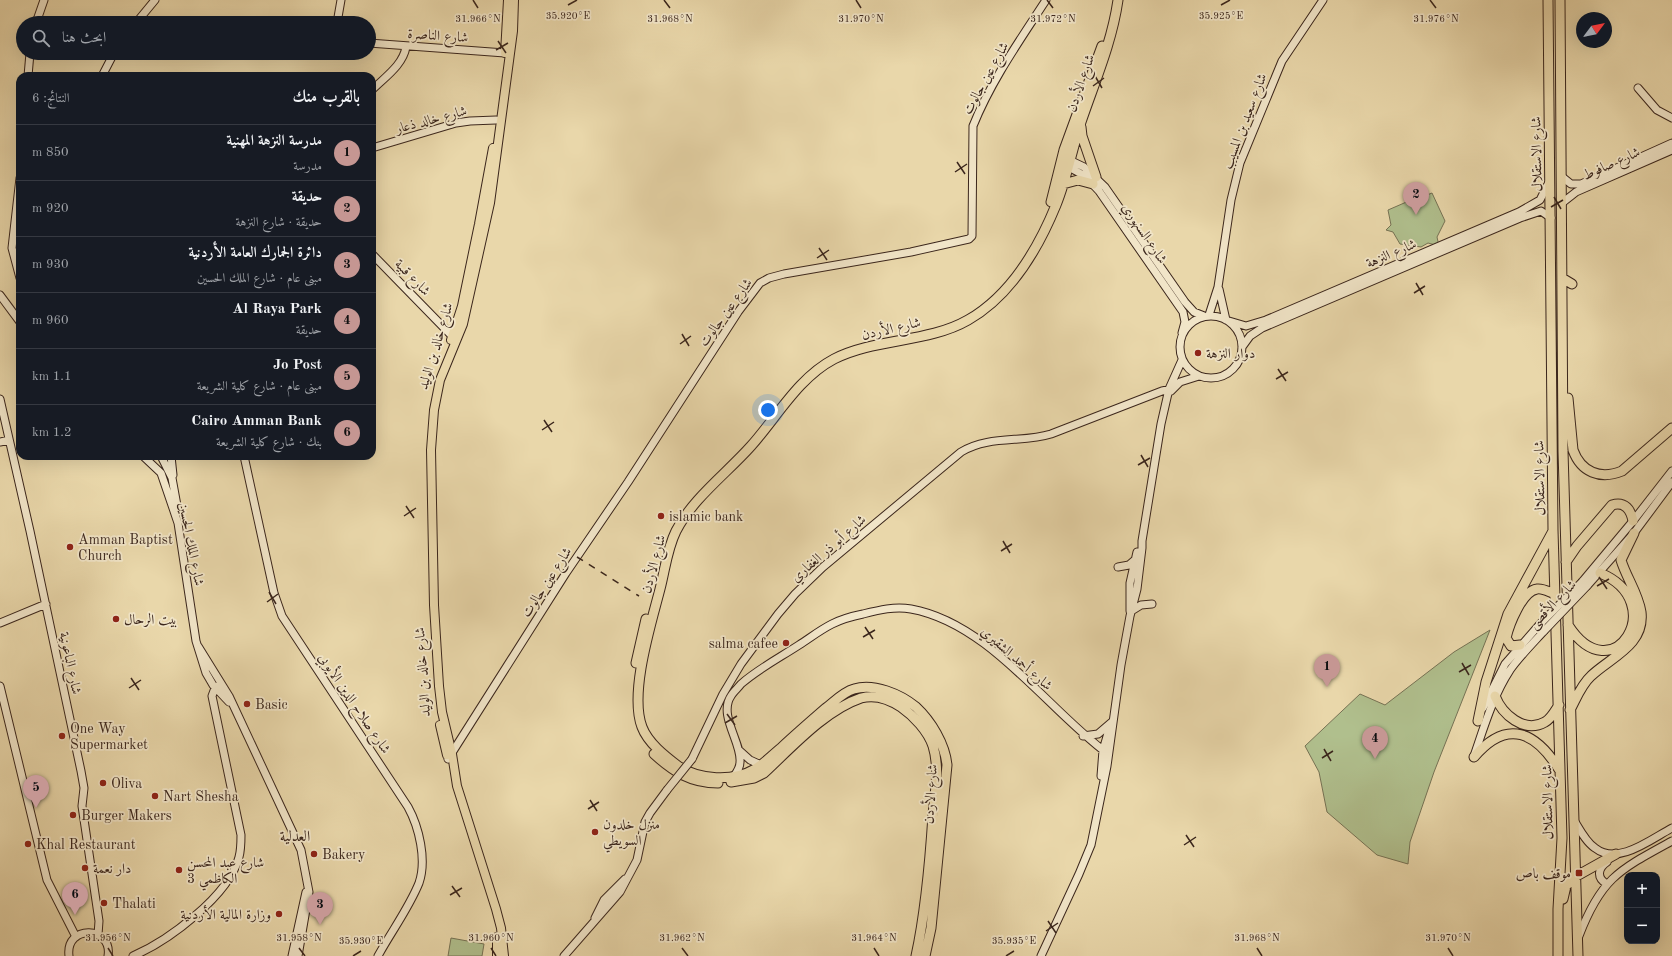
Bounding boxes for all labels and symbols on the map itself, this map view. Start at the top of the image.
text: 35.920°E [546,11,590,21]
text: 35.925°E [1199,11,1243,21]
north arrow [1576,12,1612,48]
text: 31.966°N [455,14,501,24]
text: 31.968°N [647,14,693,24]
text: 31.970°N [838,14,884,24]
text: 31.972°N [1030,14,1076,24]
text: 31.976°N [1413,14,1459,24]
street label: شارع الناصرة [407,27,469,49]
street label: شارع عين جالوت [960,40,1015,119]
street label: شارع الأردن [1061,51,1101,115]
street label: شارع سعيد بن المسيب [1220,72,1273,173]
street label: شارع خالد ذعار [392,104,469,141]
street label: شارع الاستقلال [1529,116,1549,192]
street label: شارع صافوط [1581,145,1644,186]
pin: 2 [1403,182,1429,215]
street label: شارع السنهوري [1116,201,1169,268]
street label: شارع النزهة [1364,237,1420,274]
street label: شارع قبية [389,257,433,301]
street label: شارع عين جالوت [697,276,758,351]
street label: شارع خالد بن الوليد [416,301,460,392]
street label: شارع الأردن [859,311,923,346]
place label: دوار النزهة [1206,347,1255,362]
marker: دوار النزهة [1193,348,1203,358]
your location [758,400,778,420]
street label: شارع الاستقلال [1532,440,1552,516]
street label: شارع الملك الحسين [172,501,206,588]
place label: islamic bank [669,510,743,524]
street label: شارع أبو ذر الغفاري [786,510,871,588]
marker: islamic bank [656,511,666,521]
street label: شارع الأردن [636,532,672,596]
place label: Amman Baptist Church [78,533,173,563]
marker: Amman Baptist Church [65,542,75,552]
street label: شارع عين جالوت [519,545,578,622]
street label: شارع الأقصى [1523,575,1582,635]
place label: بيت الرحال [124,612,177,628]
marker: بيت الرحال [111,614,121,624]
street label: شارع أحمد الشقيري [975,621,1057,696]
street label: شارع خالد بن الوليد [413,626,437,717]
street label: شارع الباعونية [53,631,83,697]
place label: salma cafee [709,637,778,651]
marker: salma cafee [781,638,791,648]
street label: شارع صلاح الدين الأيوبي [311,649,396,759]
pin: 1 [1314,654,1340,687]
place label: Basic [255,698,288,712]
marker: Basic [242,699,252,709]
place label: One Way Supermarket [70,722,148,752]
pin: 4 [1362,726,1388,759]
marker: One Way Supermarket [57,731,67,741]
street label: شارع الأردن [918,763,944,825]
street label: شارع الاستقلال [1540,764,1560,840]
pin: 5 [23,775,49,808]
place label: Oliva [111,777,142,791]
marker: Oliva [98,778,108,788]
place label: Nart Shesha [163,790,239,804]
marker: Nart Shesha [150,791,160,801]
place label: Burger Makers [81,809,172,823]
marker: Burger Makers [68,810,78,820]
place label: منزل خلدون السويطي [603,818,660,853]
marker: منزل خلدون السويطي [590,827,600,837]
district label: العدلية [280,830,310,845]
place label: Khal Restaurant [36,838,136,852]
marker: Khal Restaurant [23,839,33,849]
place label: Bakery [322,848,366,862]
marker: Bakery [309,849,319,859]
place label: شارع عبد المحسن الكاظمي 3 [187,856,264,891]
place label: دار نعمة [93,862,131,877]
marker: دار نعمة [80,863,90,873]
marker: شارع عبد المحسن الكاظمي 3 [174,865,184,875]
place label: موقف باص [1516,867,1571,882]
marker: موقف باص [1574,868,1584,878]
pin: 6 [62,882,88,915]
pin: 3 [307,892,333,925]
place label: Thalati [112,897,156,911]
marker: Thalati [99,898,109,908]
place label: وزارة المالية الأردنية [180,904,271,923]
marker: وزارة المالية الأردنية [274,909,284,919]
text: 31.956°N [85,933,131,943]
text: 31.958°N [276,933,322,943]
text: 31.960°N [468,933,514,943]
text: 31.962°N [659,933,705,943]
text: 31.964°N [851,933,897,943]
text: 31.968°N [1234,933,1280,943]
text: 31.970°N [1425,933,1471,943]
text: 35.930°E [339,936,383,946]
text: 35.935°E [992,936,1036,946]

